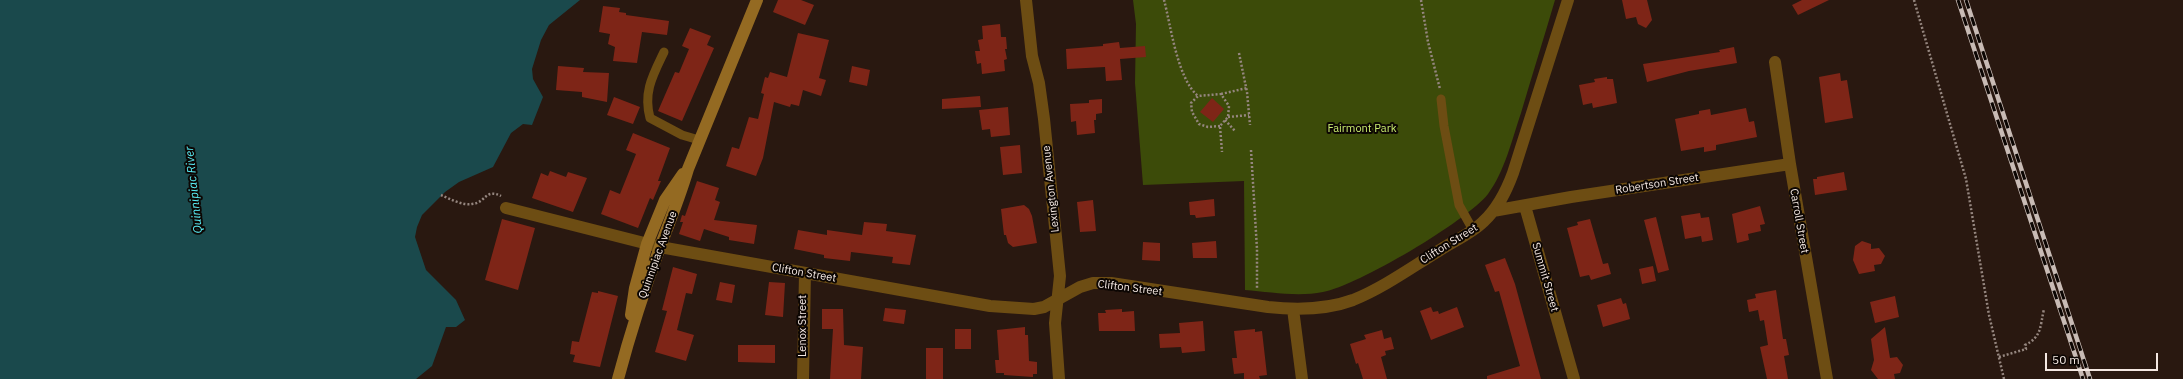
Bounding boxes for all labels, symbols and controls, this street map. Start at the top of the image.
park label: Fairmont Park [1327,122,1397,136]
street label: Lexington Avenue [1040,145,1062,233]
water label: Quinnipiac River [182,146,206,234]
street label: Robertson Street [1615,171,1699,197]
street label: Carroll Street [1787,188,1811,254]
street label: Quinnipiac Avenue [636,210,680,300]
street label: Clifton Street [1418,221,1480,267]
street label: Summit Street [1529,241,1561,313]
street label: Clifton Street [771,261,837,285]
street label: Clifton Street [1097,277,1163,299]
street label: Lenox Street [796,295,810,357]
scale bar [2047,345,2160,371]
text: 50 m [2052,352,2080,367]

